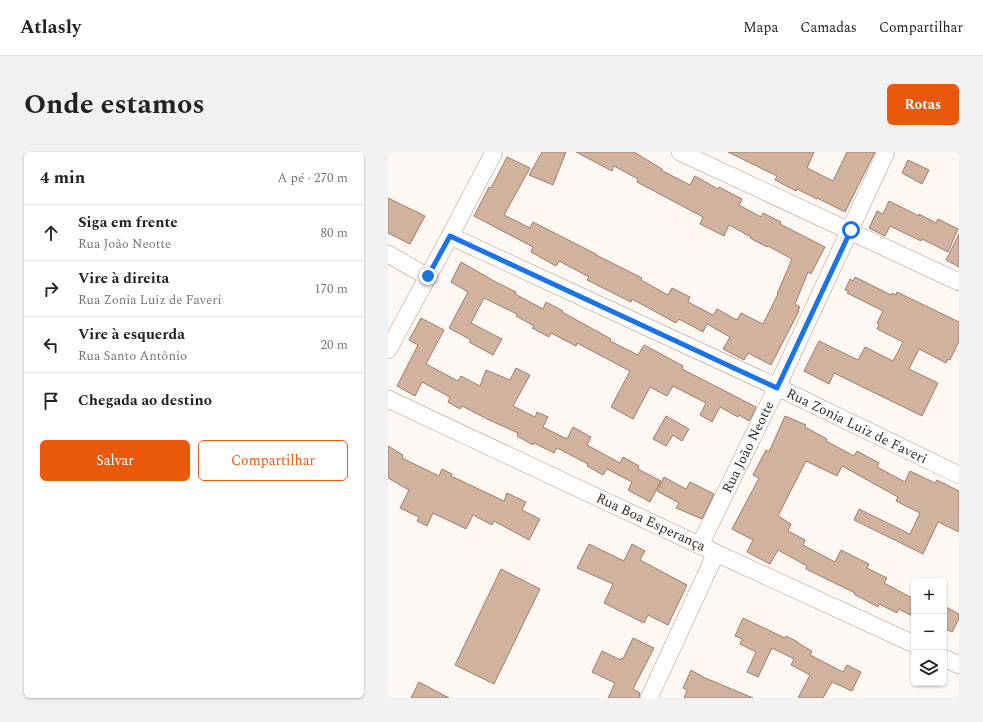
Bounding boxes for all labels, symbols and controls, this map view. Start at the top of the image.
text: Atlasly [20,13,81,42]
text: Mapa [743,17,778,38]
text: Camadas [800,17,857,38]
text: Compartilhar [879,17,963,38]
text: Onde estamos [24,83,205,126]
button: Rotas [887,84,959,125]
text: 4 min [40,165,85,191]
text: A pé · 270 m [278,168,348,188]
text: Siga em frente [78,211,178,234]
route start [842,221,860,239]
icon: ahead [40,222,62,244]
text: 80 m [321,223,348,243]
text: Rua João Neotte [78,234,171,254]
text: Vire à direita [78,267,169,290]
route end [419,267,437,285]
icon: right [40,278,62,300]
text: 170 m [314,279,348,299]
text: Rua Zonia Luiz de Faveri [78,290,222,310]
text: Vire à esquerda [78,323,185,346]
icon: left [40,334,62,356]
text: 20 m [321,335,348,355]
text: Rua Santo Antônio [78,346,187,366]
street label: Rua Zonia Luiz de Faveri [783,383,931,469]
text: Chegada ao destino [78,389,212,412]
icon: arrive [40,390,62,412]
street label: Rua João Neotte [717,397,780,497]
button: Salvar [40,440,190,481]
button: Compartilhar [198,440,348,481]
street label: Rua Boa Esperança [593,487,709,557]
map controls [911,578,947,686]
button: + [911,578,947,614]
button: − [911,614,947,650]
button: layers [911,650,947,686]

